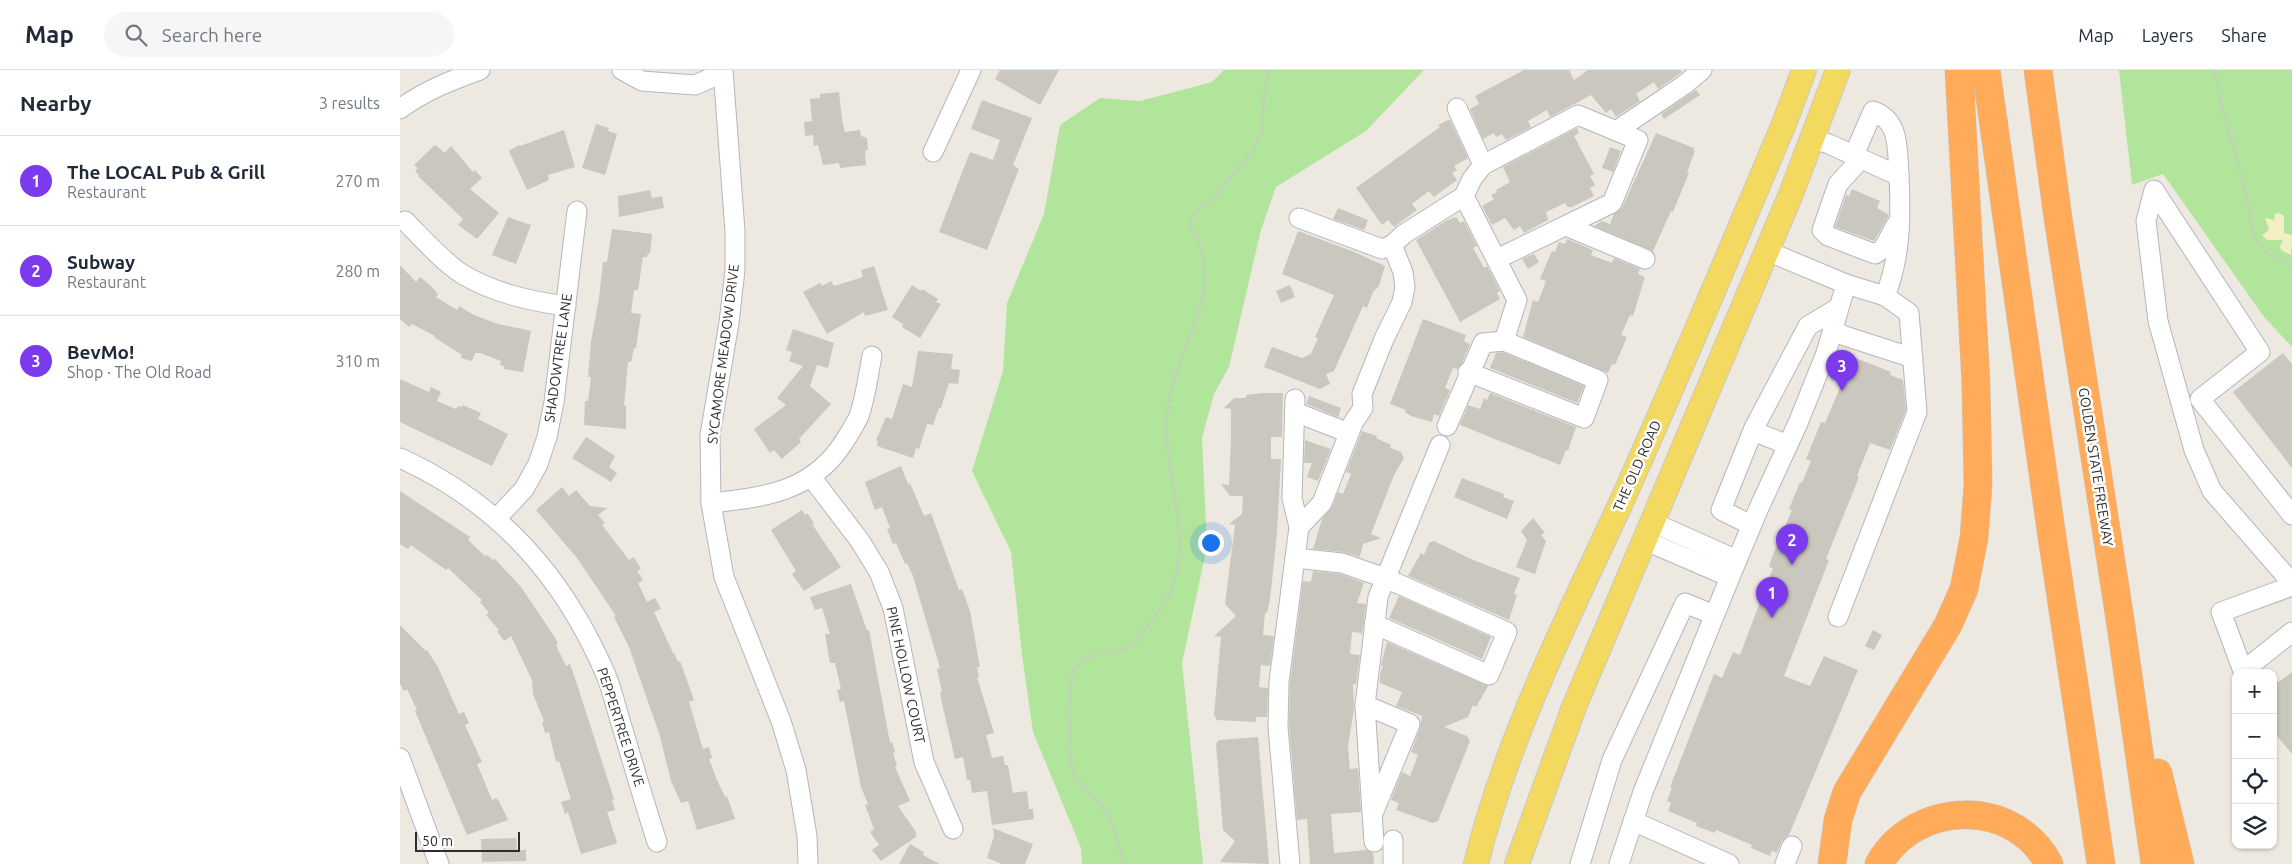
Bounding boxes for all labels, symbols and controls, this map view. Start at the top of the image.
search box [104,12,454,57]
text: Map [25,21,74,48]
icon: search [122,21,150,49]
text: Search here [162,24,262,46]
text: Map [2078,25,2114,45]
text: Layers [2142,25,2193,45]
text: Share [2221,25,2267,45]
text: Nearby [20,91,91,115]
text: 3 results [319,94,380,112]
text: The LOCAL Pub & Grill [67,161,265,183]
text: 1 [31,172,41,190]
text: 270 m [335,172,380,190]
text: Restaurant [67,183,146,201]
text: Subway [67,251,135,273]
text: 2 [31,262,41,280]
text: 280 m [335,262,380,280]
street label: SYCAMORE MEADOW DRIVE [704,263,742,445]
text: Restaurant [67,273,146,291]
street label: SHADOWTREE LANE [541,292,575,424]
text: BevMo! [67,341,134,363]
pin: 3 [1826,350,1858,391]
text: 3 [31,352,41,370]
text: 310 m [335,352,380,370]
text: Shop · The Old Road [67,363,212,381]
street label: GOLDEN STATE FREEWAY [2076,386,2116,548]
street label: THE OLD ROAD [1610,418,1664,514]
pin: 2 [1776,524,1808,565]
your location [1198,530,1224,556]
pin: 1 [1756,577,1788,618]
street label: PINE HOLLOW COURT [884,605,928,745]
street label: PEPPERTREE DRIVE [594,666,648,789]
map controls [2232,669,2277,849]
button: + [2232,669,2277,714]
button: − [2232,714,2277,759]
button: locate [2232,759,2277,804]
button: layers [2232,804,2277,849]
scale bar [415,829,520,852]
text: 50 m [422,833,453,849]

